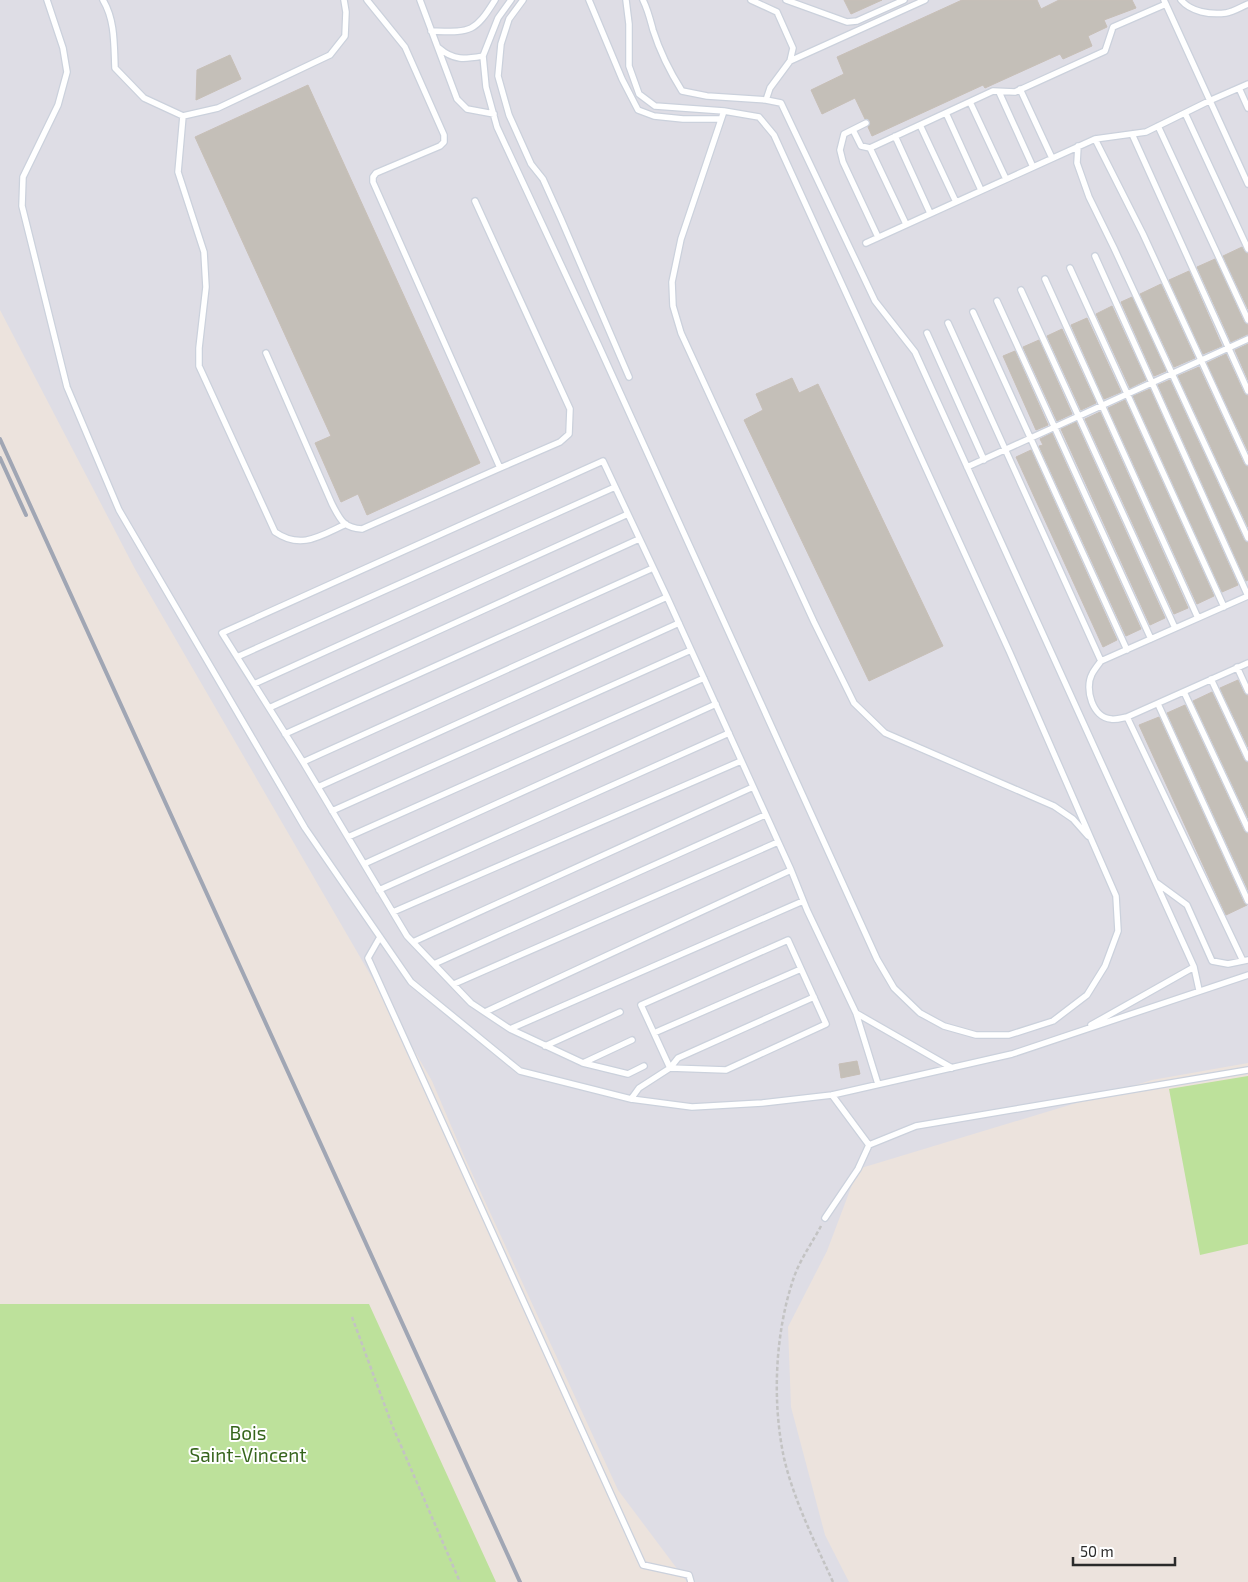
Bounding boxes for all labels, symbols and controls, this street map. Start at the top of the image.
park label: Bois Saint-Vincent [189,1421,307,1466]
scale bar [1073,1534,1176,1566]
text: 50 m [1080,1542,1114,1560]

